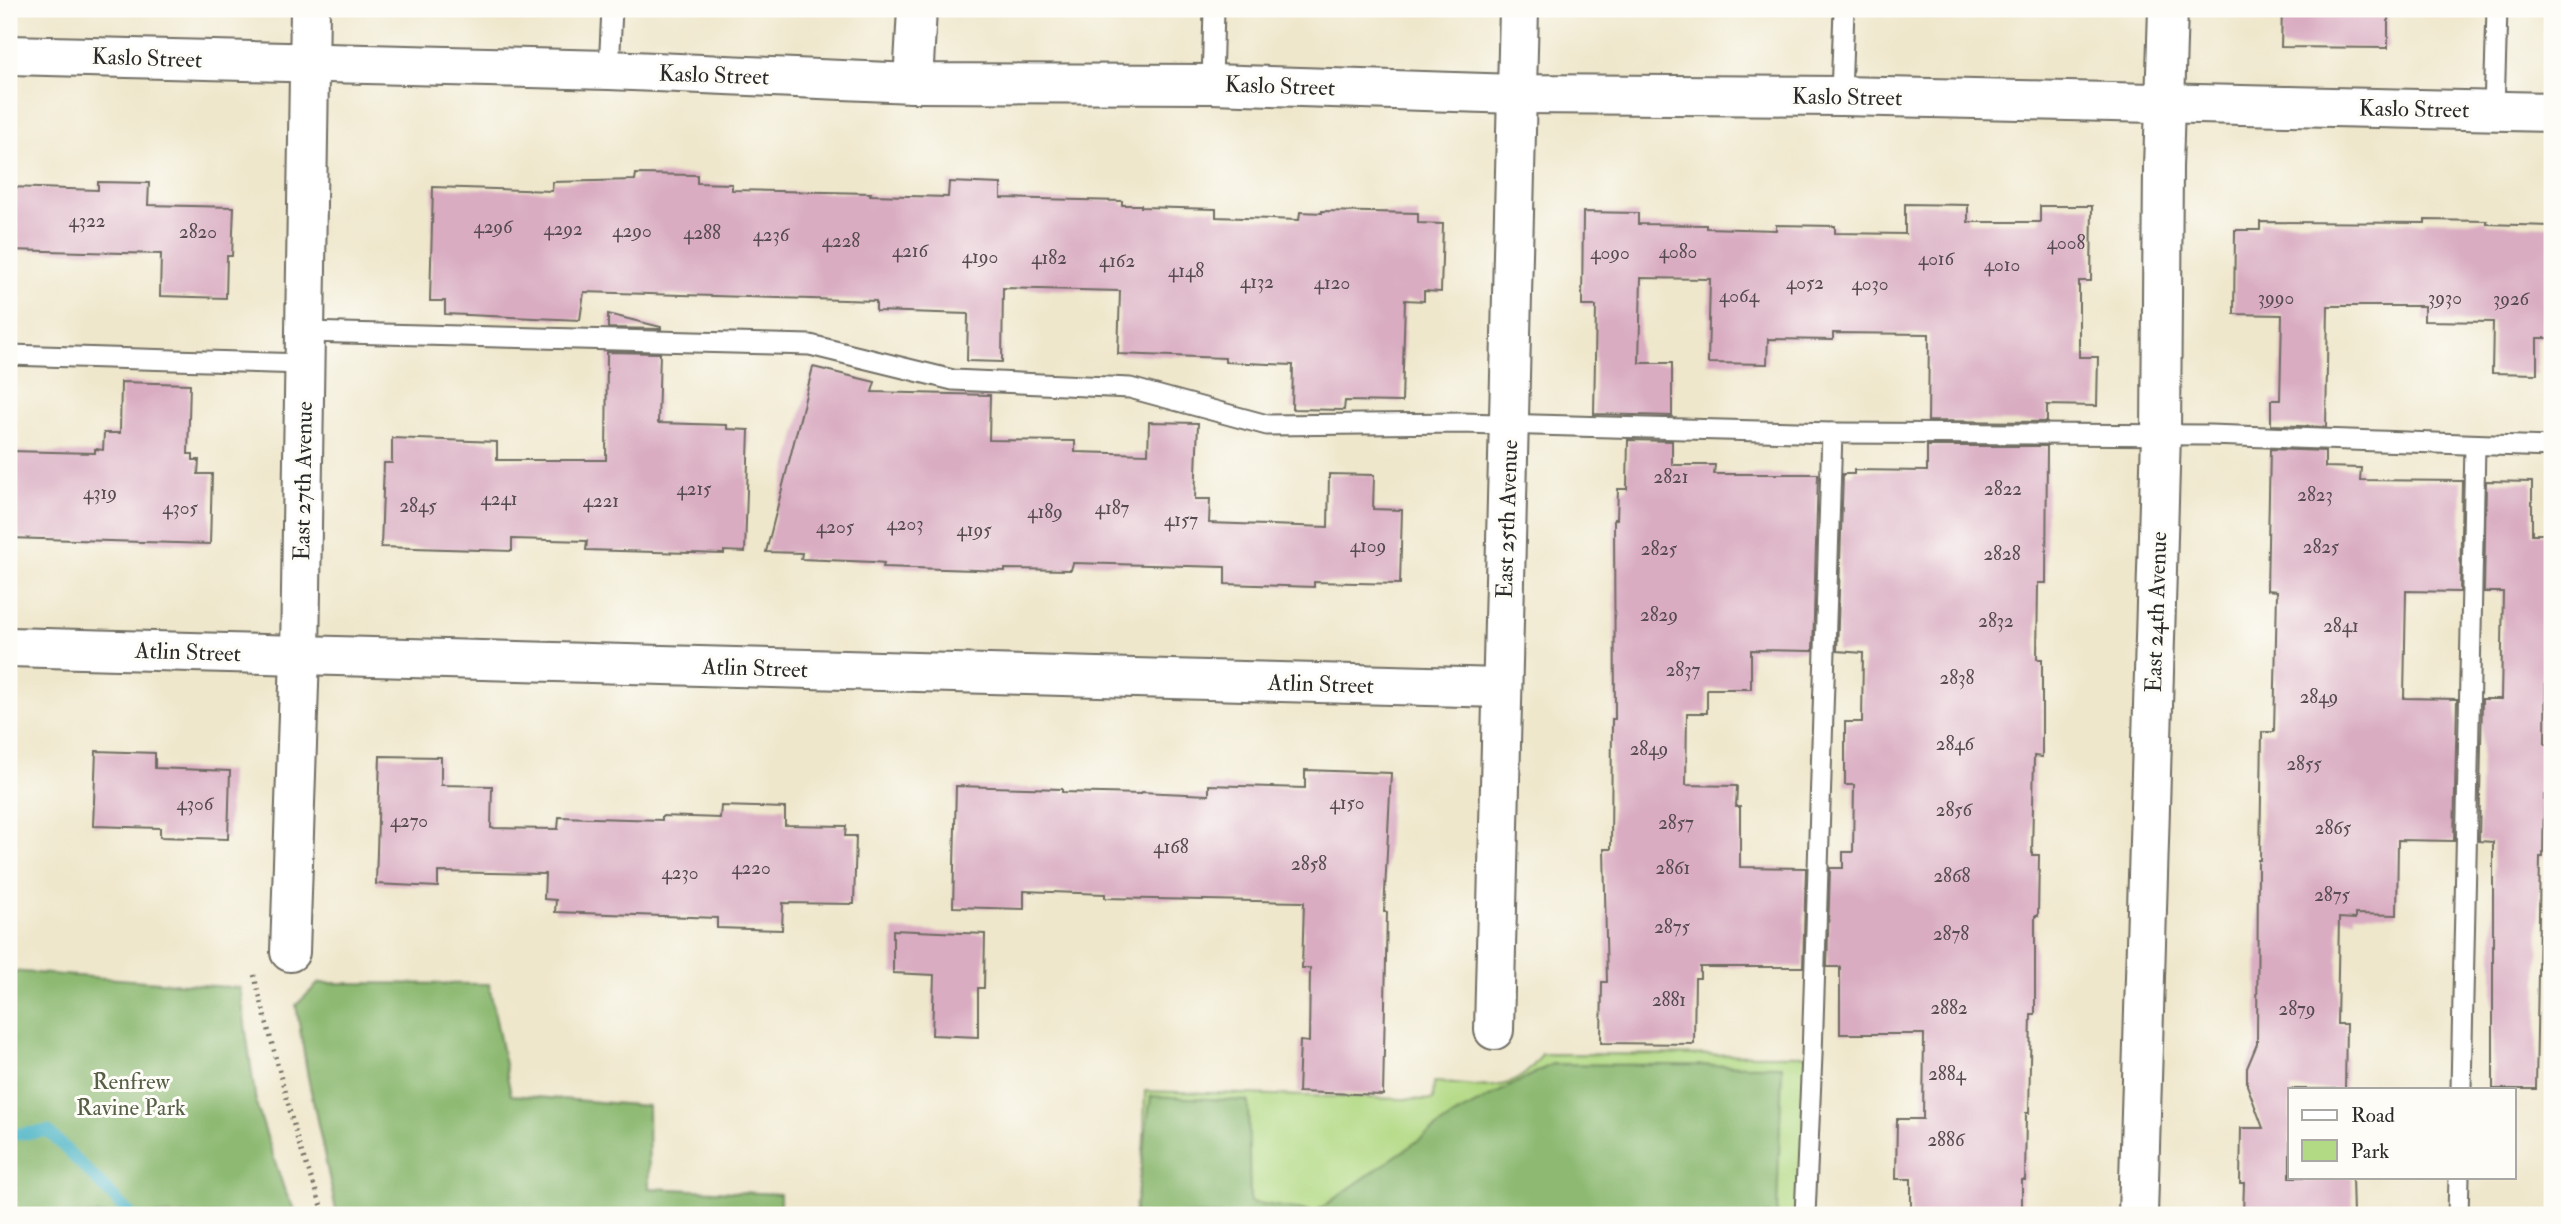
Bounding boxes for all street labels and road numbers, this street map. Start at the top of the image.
street label: Kaslo Street [91,42,203,74]
street label: Kaslo Street [658,59,770,91]
street label: Kaslo Street [1224,70,1336,102]
street label: Kaslo Street [1792,82,1902,112]
street label: Kaslo Street [2359,94,2469,124]
street label: East 27th Avenue [287,401,319,561]
street label: East 25th Avenue [1490,439,1524,599]
street label: East 24th Avenue [2139,531,2173,693]
street label: Atlin Street [133,636,242,668]
street label: Atlin Street [700,652,809,684]
street label: Atlin Street [1266,668,1375,700]

